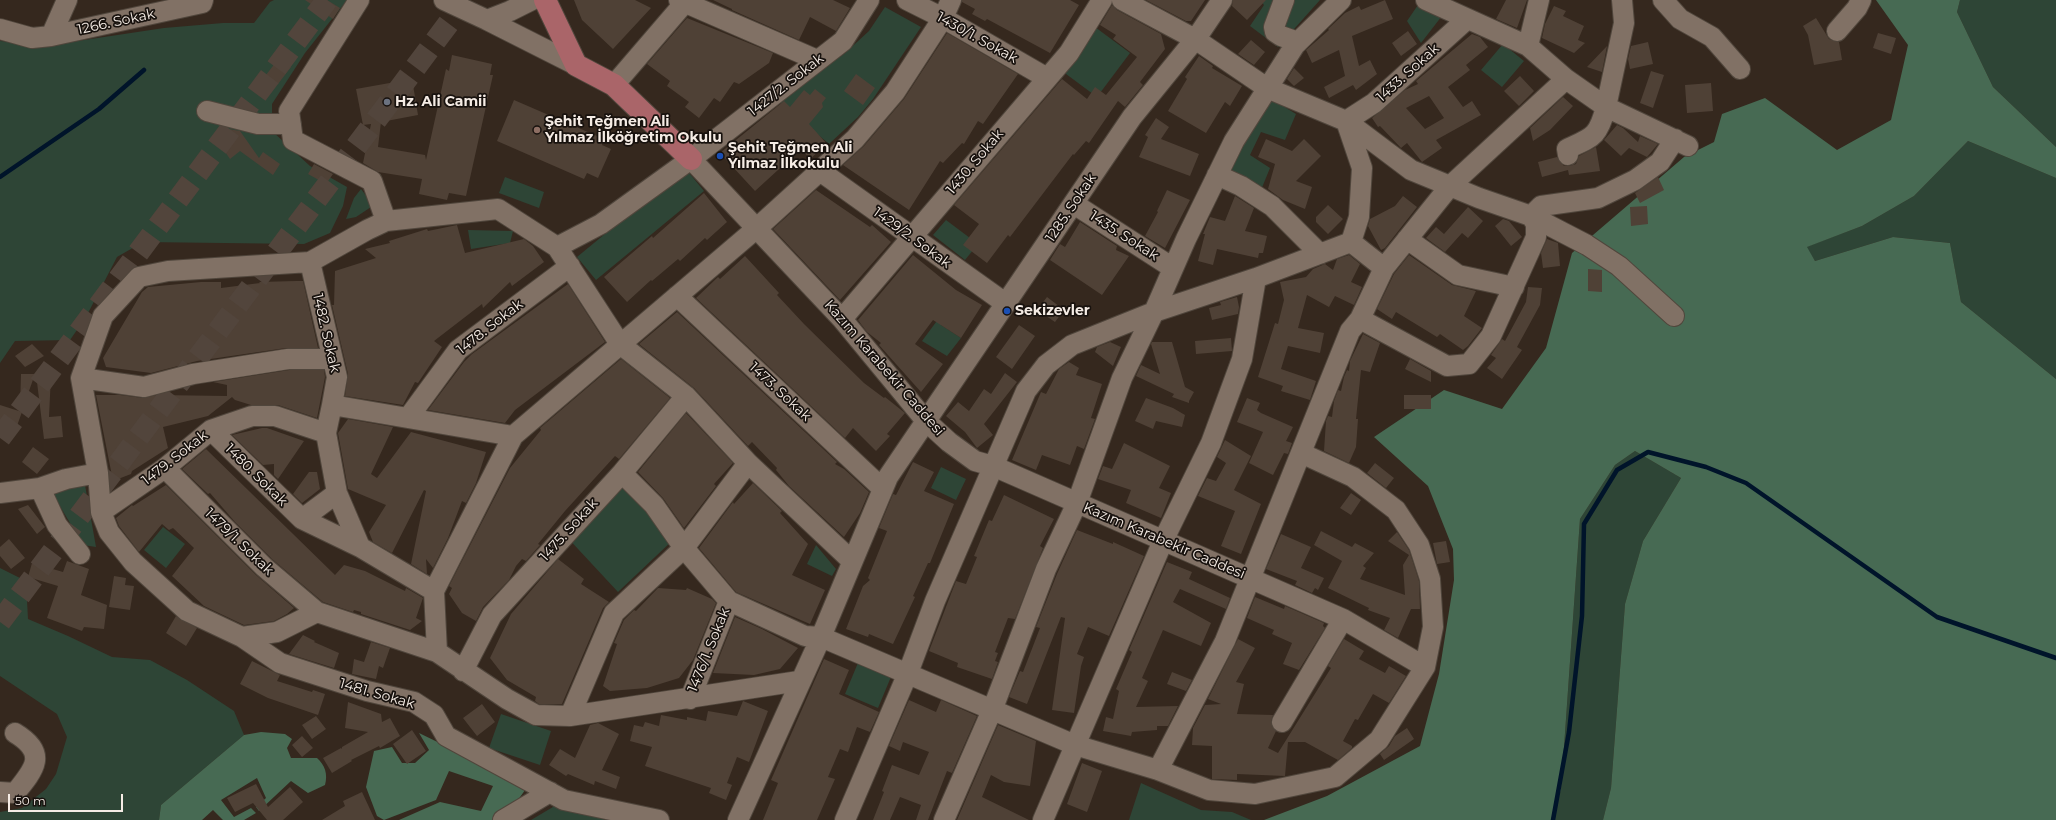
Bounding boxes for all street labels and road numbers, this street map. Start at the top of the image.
street label: 1266. Sokak [76,6,156,38]
street label: 1430/1. Sokak [934,9,1020,67]
street label: 1433. Sokak [1373,40,1443,106]
street label: 1427/2. Sokak [745,50,827,120]
street label: 1430. Sokak [943,126,1007,198]
street label: 1285. Sokak [1042,171,1100,245]
street label: 1429/2. Sokak [870,204,954,272]
street label: 1435. Sokak [1086,208,1162,264]
street label: 1482. Sokak [309,292,343,374]
street label: 1478. Sokak [453,296,527,358]
street label: Kazım Karabekir Caddesi [820,297,948,439]
street label: 1473. Sokak [746,359,814,425]
street label: 1479. Sokak [139,427,211,489]
street label: 1480. Sokak [221,440,291,510]
street label: 1475. Sokak [537,495,601,565]
street label: Kazım Karabekir Caddesi [1081,499,1247,583]
street label: 1479/1. Sokak [201,505,277,579]
street label: 1476/1. Sokak [684,605,734,695]
street label: 1481. Sokak [338,675,416,713]

